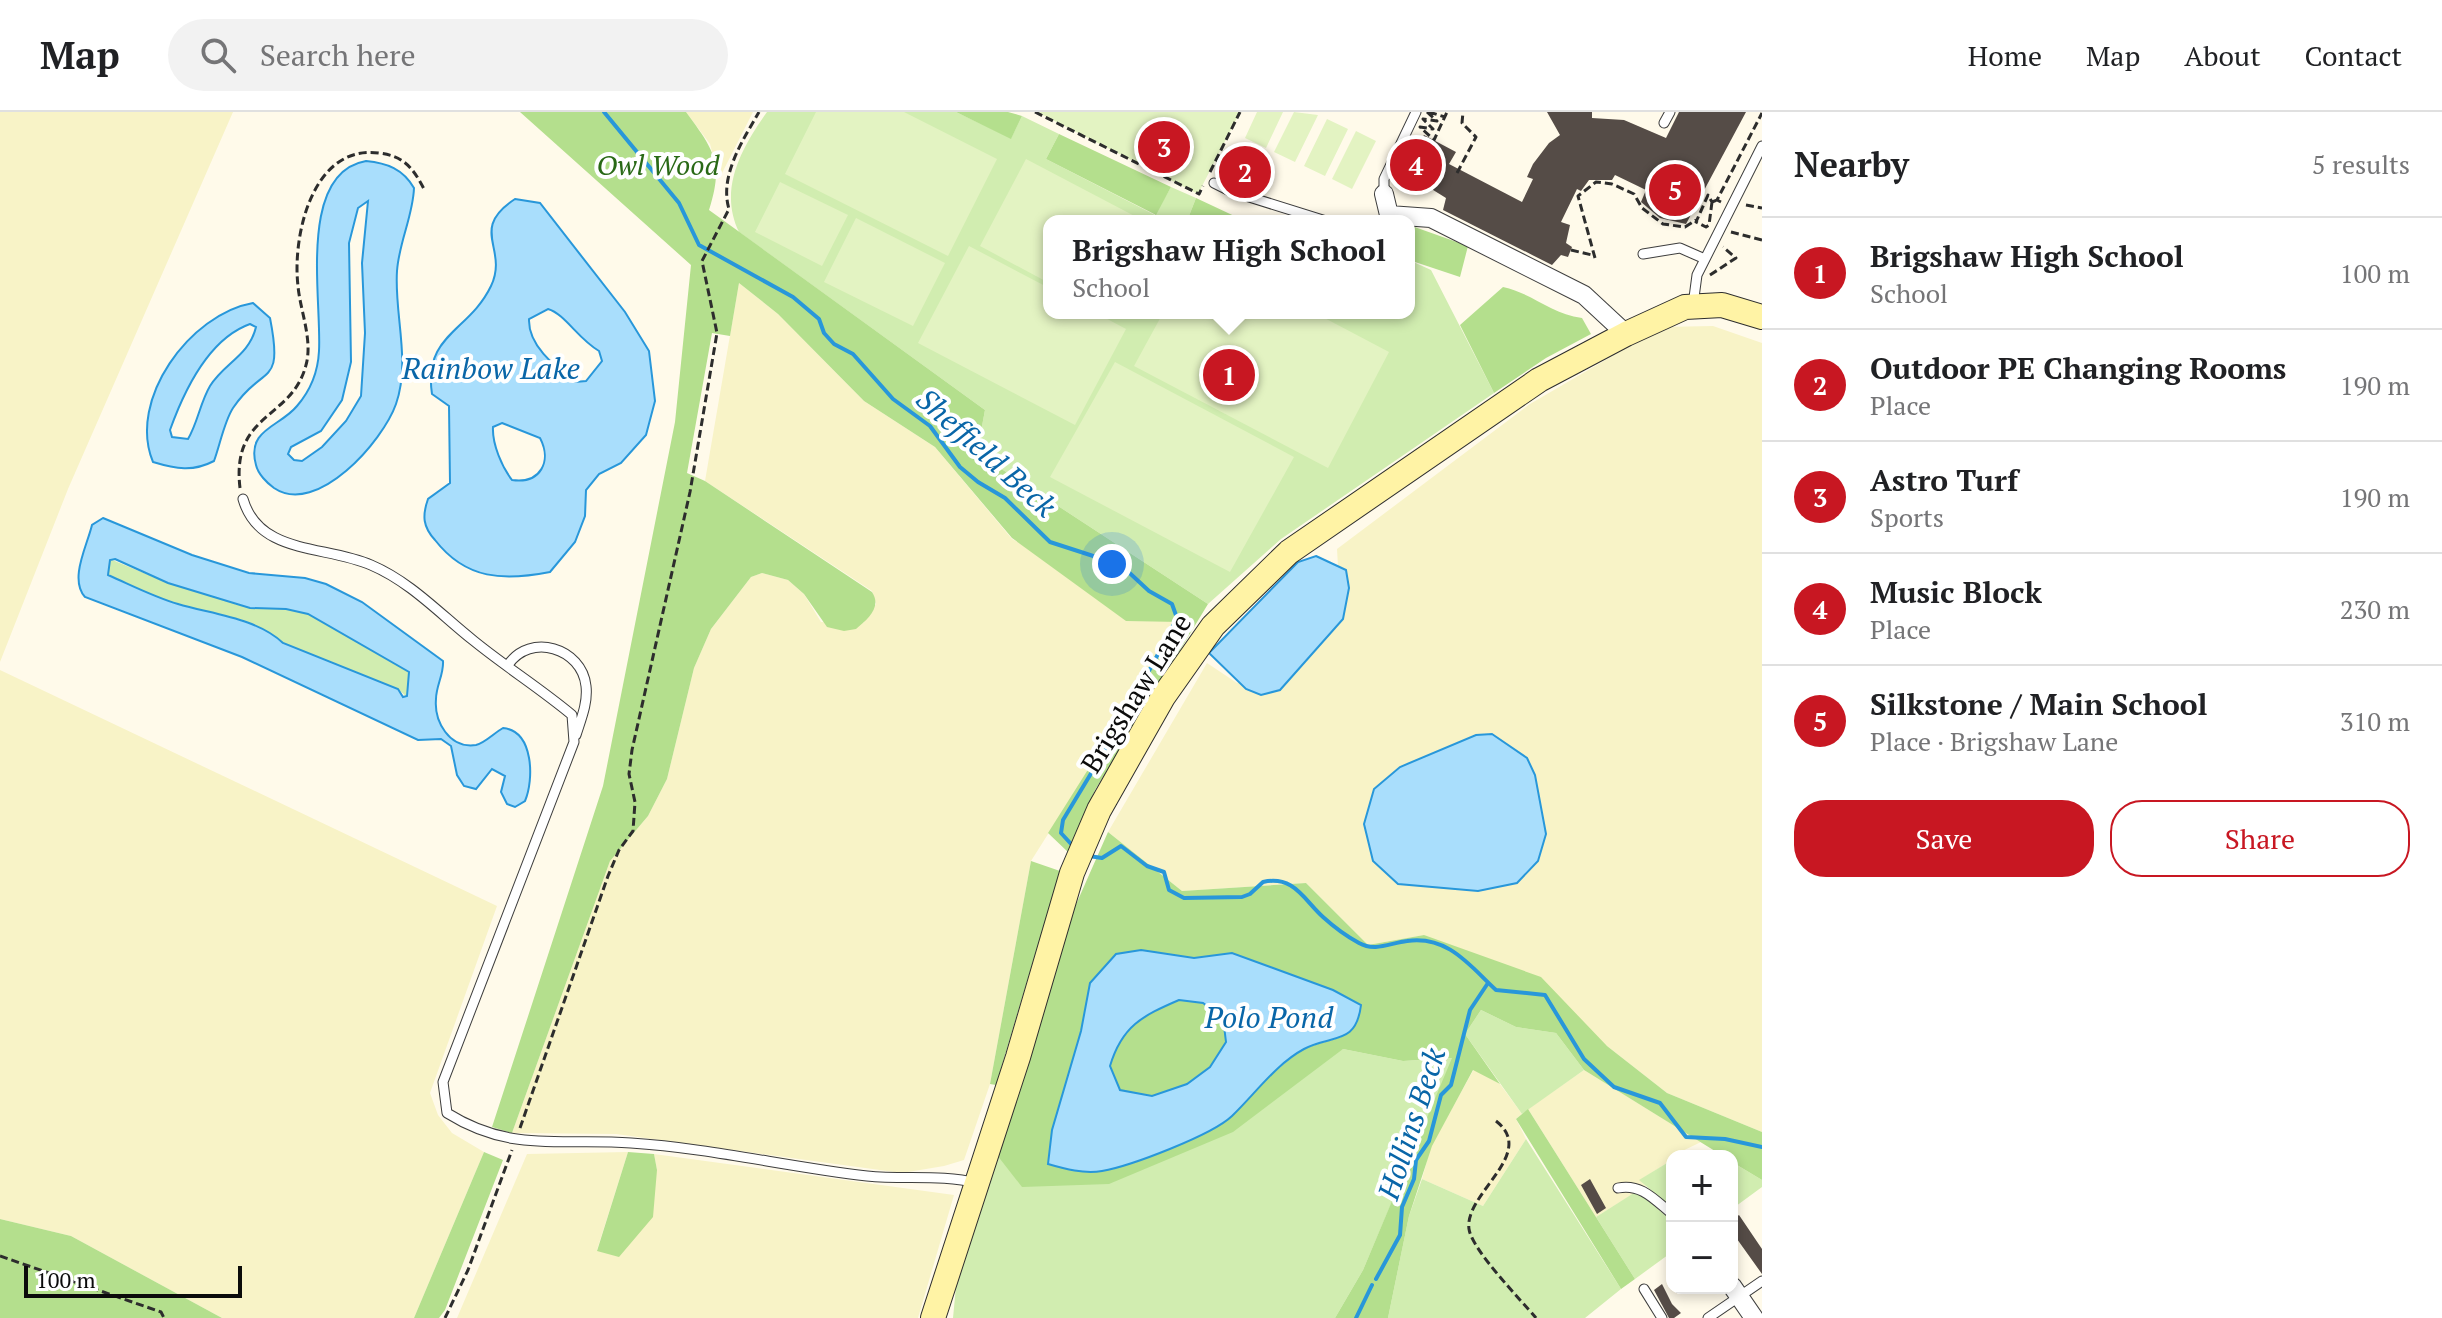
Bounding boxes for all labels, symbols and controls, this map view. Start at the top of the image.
search box [168,19,728,91]
text: Map [40,30,120,80]
icon: search [196,33,240,77]
text: Search here [260,35,416,75]
text: Home [1968,37,2042,74]
text: Map [2086,37,2140,74]
text: About [2184,37,2261,74]
text: Contact [2305,37,2402,74]
pin: 3 [1138,117,1190,177]
pin: 4 [1390,135,1442,195]
pin: 2 [1219,142,1271,202]
text: Nearby [1794,142,1909,187]
park label: Owl Wood [596,146,721,183]
text: 5 results [2312,147,2410,181]
pin: 5 [1649,160,1701,220]
popup [1043,215,1415,319]
text: Brigshaw High School [1072,230,1386,270]
text: Brigshaw High School [1870,236,2184,276]
text: 1 [1813,256,1827,290]
text: 100 m [2340,256,2410,290]
text: School [1072,270,1150,304]
text: School [1870,276,1948,310]
pin: 1 [1203,345,1255,405]
water label: Rainbow Lake [401,348,580,388]
text: Outdoor PE Changing Rooms [1870,348,2286,388]
text: 2 [1813,368,1827,402]
text: 190 m [2340,368,2410,402]
water label: Sheffield Beck [908,379,1065,526]
text: Place [1870,388,1931,422]
text: Astro Turf [1870,460,2018,500]
text: 3 [1813,480,1827,514]
text: 190 m [2340,480,2410,514]
text: Sports [1870,500,1944,534]
your location [1092,544,1132,584]
text: Music Block [1870,572,2042,612]
text: 4 [1813,592,1827,626]
text: 230 m [2340,592,2410,626]
street label: Brigshaw Lane [1072,606,1199,779]
text: Place [1870,612,1931,646]
text: Silkstone / Main School [1870,684,2208,724]
text: 5 [1813,704,1827,738]
text: 310 m [2340,704,2410,738]
text: Place · Brigshaw Lane [1870,724,2118,758]
button: Save [1794,800,2094,877]
button: Share [2110,800,2410,877]
water label: Polo Pond [1204,997,1334,1037]
water label: Hollins Beck [1367,1042,1455,1206]
map controls [1666,1150,1738,1294]
button: + [1666,1150,1738,1222]
button: − [1666,1222,1738,1294]
scale bar [24,1262,242,1298]
text: 100 m [36,1265,96,1294]

